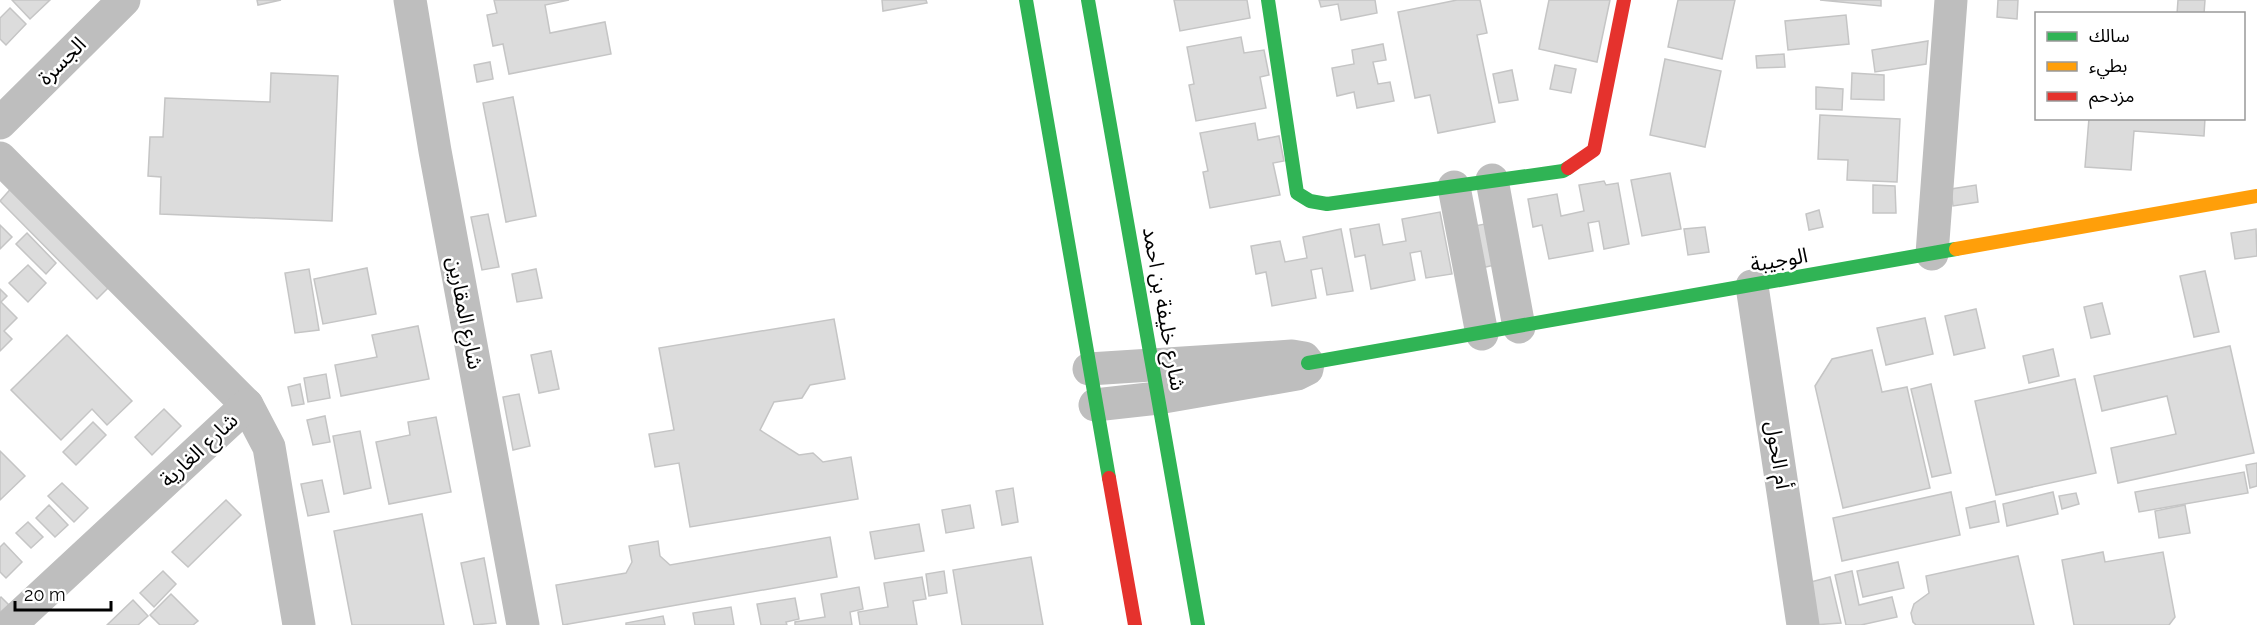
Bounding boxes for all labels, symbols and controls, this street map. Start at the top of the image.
legend [2035,12,2245,120]
text: سالك [2089,25,2130,46]
street label: الجسرة [32,31,91,90]
text: بطيء [2089,55,2127,79]
text: مزدحم [2089,85,2134,109]
street label: شارع خليفة بن احمد [1135,225,1191,393]
street label: الوجيبة [1748,242,1810,277]
street label: شارع المقارين [439,255,489,372]
street label: شارع الغارية [155,407,245,494]
street label: أم الحول [1757,419,1796,491]
scale bar [15,574,111,612]
text: 20 m [24,584,66,605]

